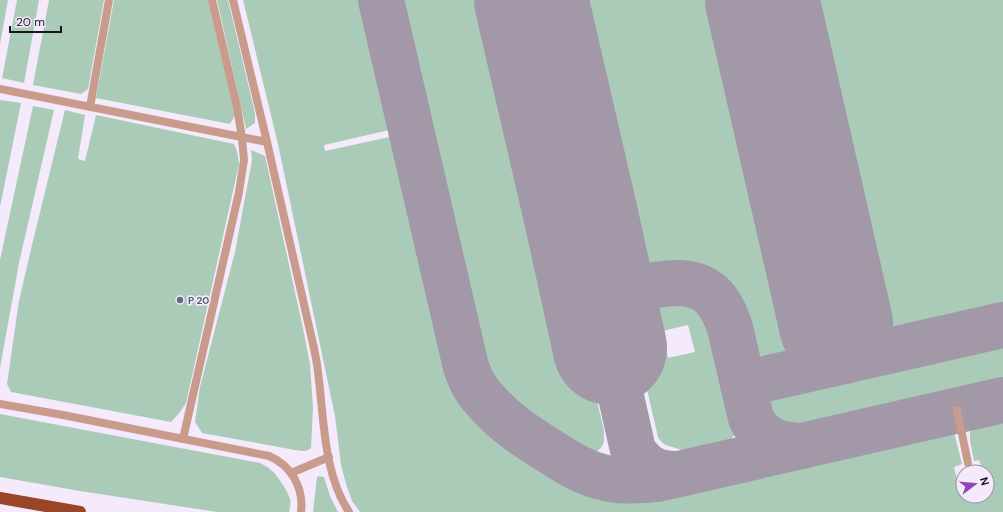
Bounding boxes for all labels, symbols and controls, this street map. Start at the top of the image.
scale bar [10,8,61,34]
text: 20 m [16,14,45,30]
place label: P 20 [188,294,209,307]
marker: P 20 [175,295,185,305]
north arrow [955,464,995,504]
text: N [977,475,992,487]

